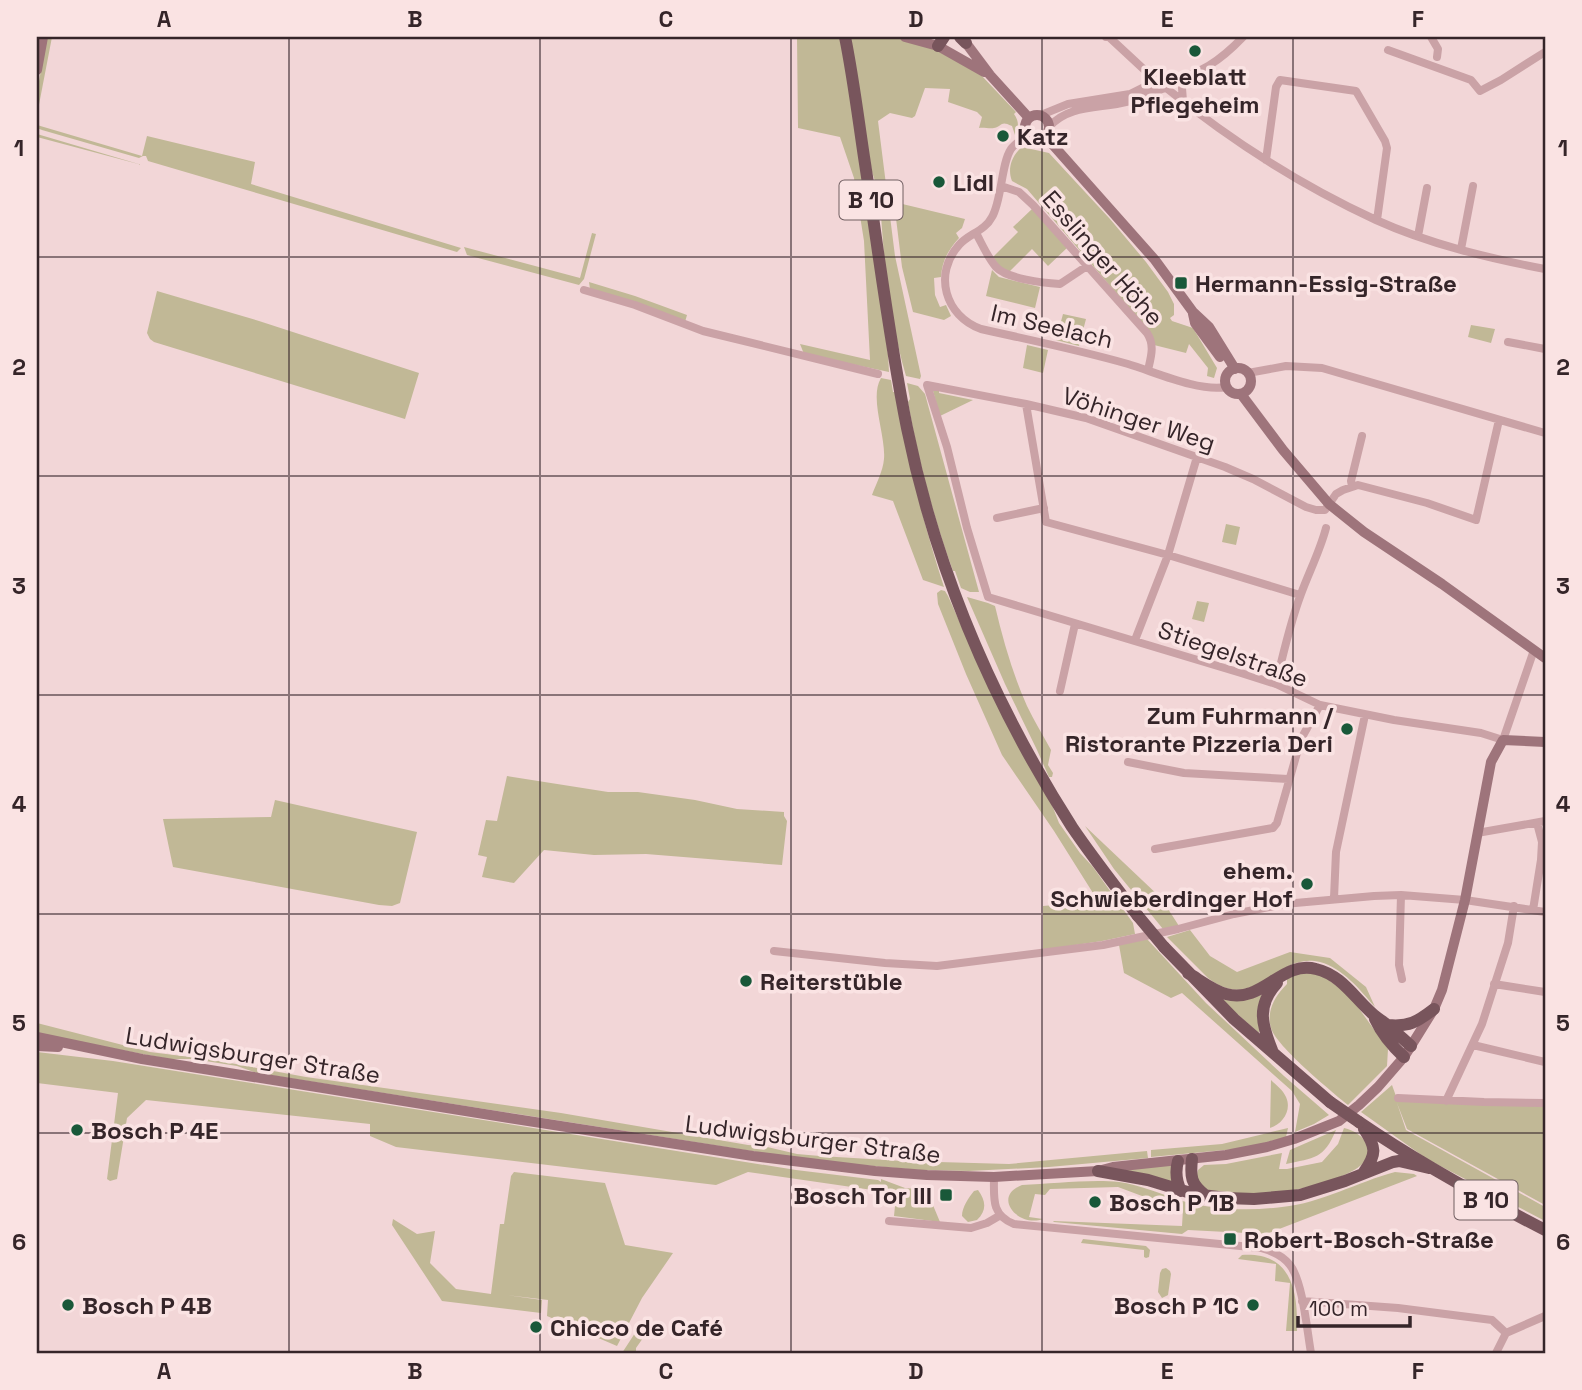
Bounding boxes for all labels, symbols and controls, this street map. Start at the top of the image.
text: A [157,4,172,34]
text: B [407,4,423,34]
text: C [659,4,673,34]
text: D [908,4,924,34]
text: E [1161,4,1173,34]
text: F [1412,4,1424,34]
marker: Kleeblatt Pflegeheim [1187,43,1203,59]
place label: Kleeblatt Pflegeheim [1130,61,1260,120]
place label: Katz [1017,121,1068,152]
marker: Katz [995,128,1011,144]
text: 1 [14,133,24,163]
text: 1 [1558,133,1568,163]
place label: Lidl [953,167,994,198]
marker: Lidl [931,174,947,190]
road number: B 10 [840,181,903,220]
street label: Esslinger Höhe [1036,184,1170,332]
place label: Hermann-Essig-Straße [1195,268,1457,299]
marker: Hermann-Essig-Straße [1173,275,1189,291]
street label: Im Seelach [988,297,1116,355]
text: 2 [12,352,26,382]
text: 2 [1556,352,1570,382]
street label: Vöhinger Weg [1059,380,1219,458]
text: 3 [12,571,26,601]
text: 3 [1556,571,1570,601]
street label: Stiegelstraße [1154,614,1312,694]
place label: Zum Fuhrmann / Ristorante Pizzeria Deri [1065,700,1334,759]
marker: Zum Fuhrmann / Ristorante Pizzeria Deri [1339,721,1355,737]
text: 4 [12,789,27,819]
text: 4 [1556,789,1571,819]
place label: ehem. Schwieberdinger Hof [1051,855,1293,914]
marker: ehem. Schwieberdinger Hof [1299,876,1315,892]
place label: Reiterstüble [760,966,903,997]
marker: Reiterstüble [738,973,754,989]
text: 5 [12,1008,26,1038]
text: 5 [1556,1008,1570,1038]
street label: Ludwigsburger Straße [123,1020,383,1090]
street label: Ludwigsburger Straße [683,1108,943,1170]
place label: Bosch P 4E [91,1115,218,1146]
marker: Bosch P 4E [69,1122,85,1138]
place label: Bosch Tor III [793,1180,932,1211]
road number: B 10 [1454,1180,1518,1219]
marker: Bosch Tor III [938,1187,954,1203]
place label: Bosch P 1B [1109,1187,1235,1218]
marker: Bosch P 1B [1087,1194,1103,1210]
place label: Robert-Bosch-Straße [1244,1224,1494,1255]
text: 6 [12,1227,26,1257]
text: 6 [1556,1227,1570,1257]
marker: Robert-Bosch-Straße [1222,1231,1238,1247]
scale bar [1298,1285,1410,1329]
place label: Bosch P 4B [82,1290,212,1321]
place label: Bosch P 1C [1114,1290,1239,1321]
text: 100 m [1309,1295,1368,1322]
marker: Bosch P 4B [60,1297,76,1313]
marker: Bosch P 1C [1245,1297,1261,1313]
place label: Chicco de Café [550,1312,723,1343]
marker: Chicco de Café [528,1319,544,1335]
text: A [157,1356,172,1386]
text: B [407,1356,423,1386]
text: C [659,1356,673,1386]
text: D [908,1356,924,1386]
text: E [1161,1356,1173,1386]
text: F [1412,1356,1424,1386]

